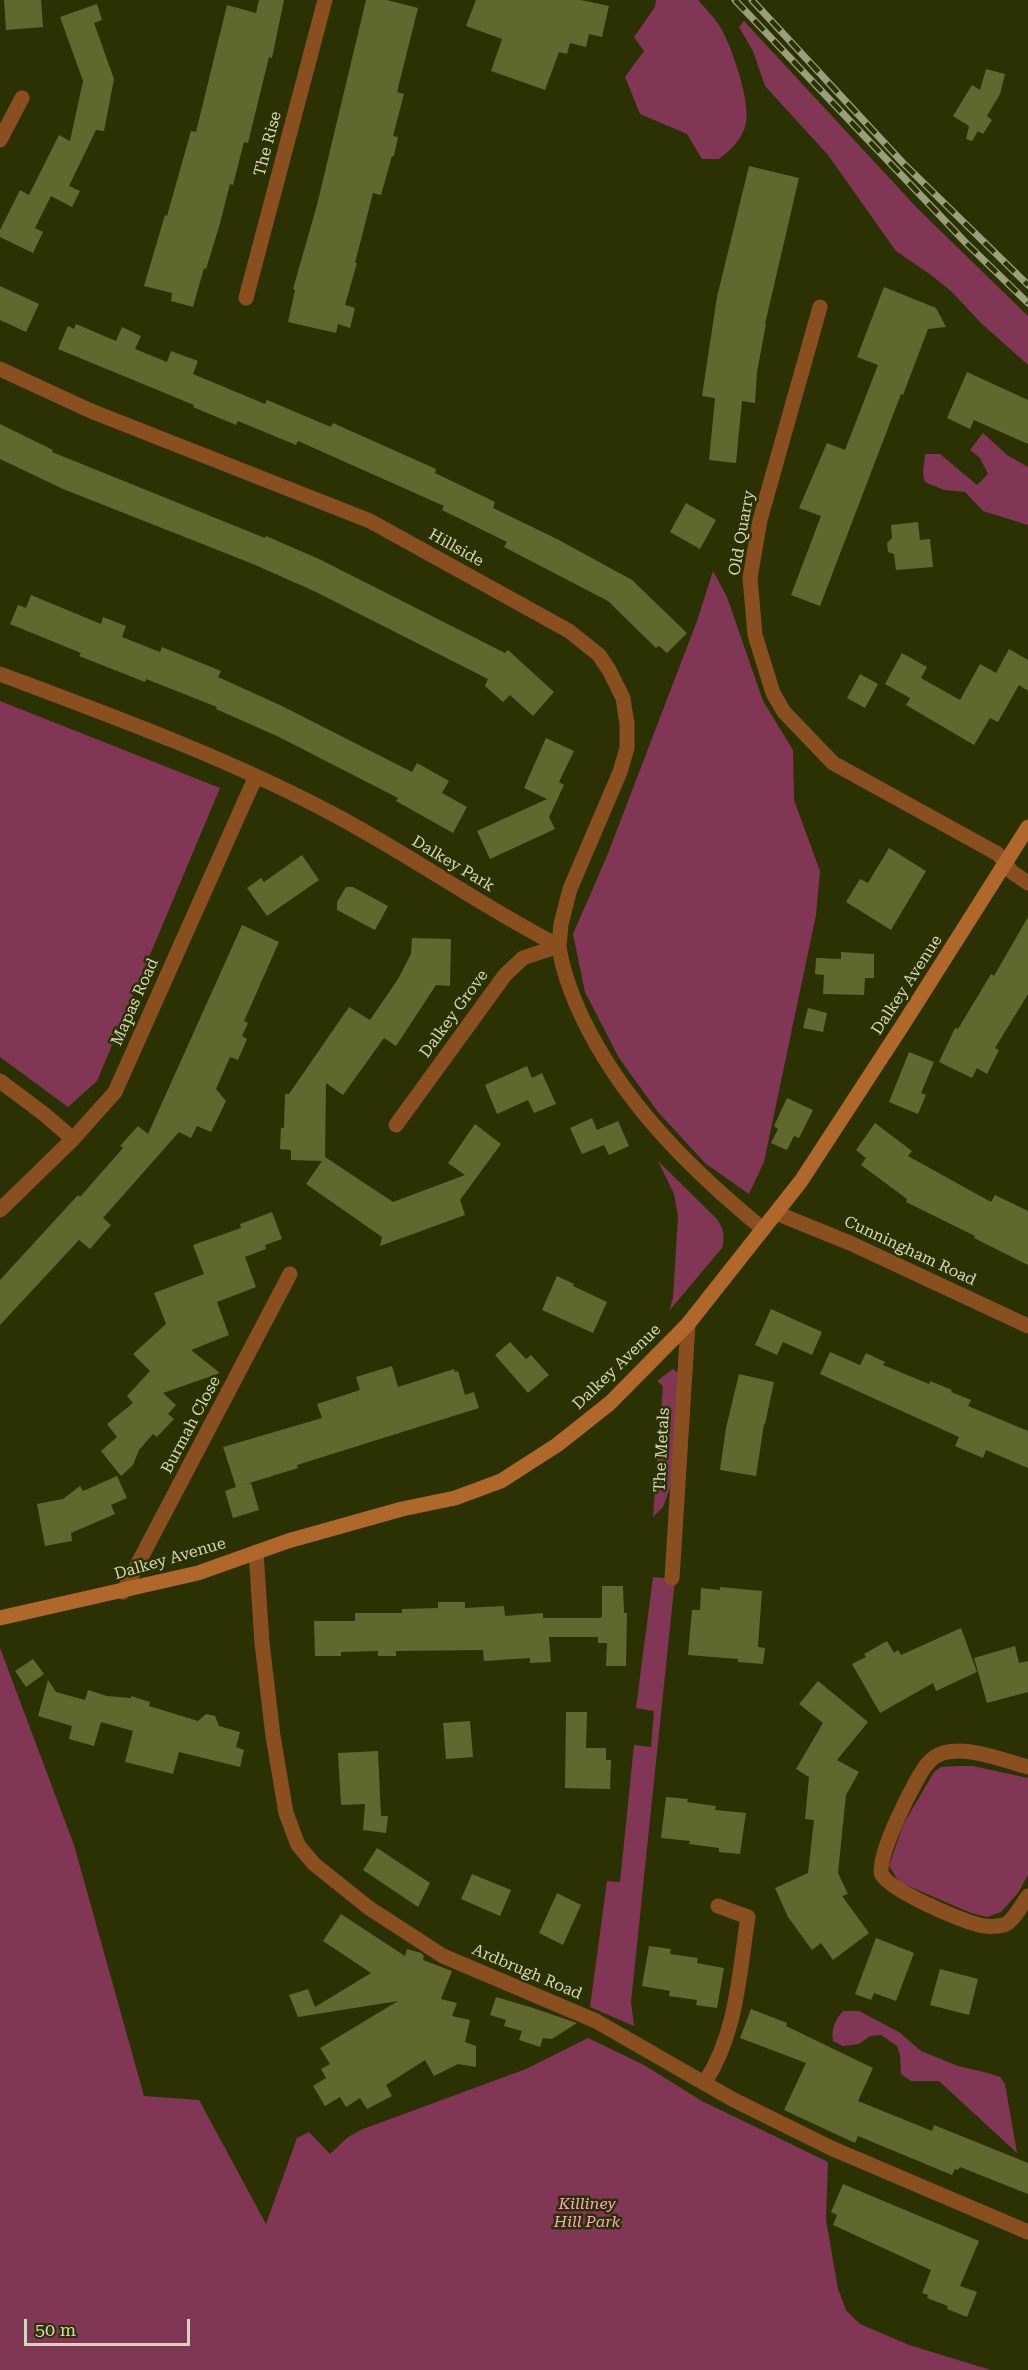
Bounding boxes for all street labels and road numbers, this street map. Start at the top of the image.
street label: The Rise [250,109,286,179]
street label: Old Quarry [725,489,759,577]
street label: Hillside [425,525,487,571]
street label: Dalkey Park [408,832,498,896]
street label: Dalkey Avenue [868,931,946,1039]
street label: Mapas Road [107,955,163,1049]
street label: Dalkey Grove [416,966,492,1062]
street label: Cunningham Road [841,1212,979,1290]
street label: Dalkey Avenue [569,1320,665,1414]
street label: Burmah Close [157,1373,225,1477]
street label: The Metals [650,1407,674,1493]
street label: Dalkey Avenue [112,1534,228,1584]
street label: Ardbrugh Road [469,1940,585,2004]

